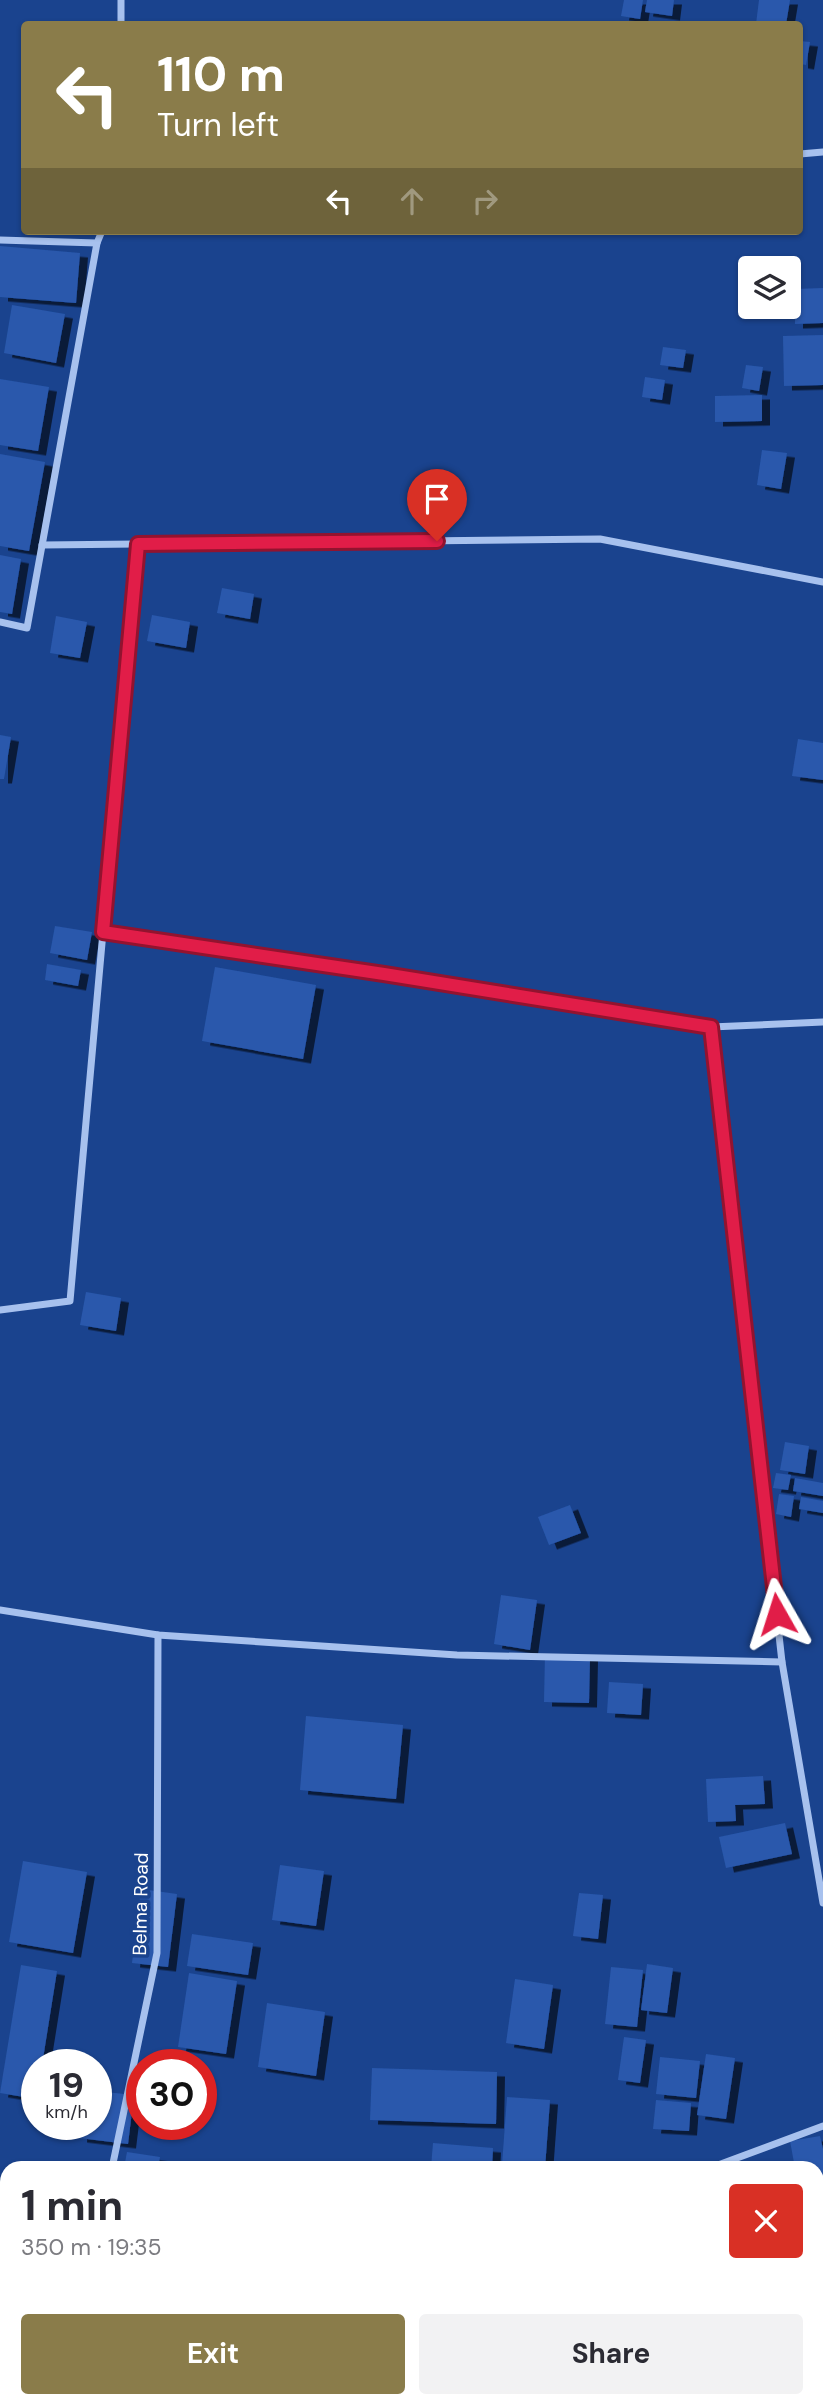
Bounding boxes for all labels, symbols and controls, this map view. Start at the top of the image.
text: 110 m [157,42,285,106]
icon: left [42,49,133,140]
text: Turn left [157,104,279,146]
icon: left [320,182,358,220]
icon: ahead [393,182,431,220]
icon: right [466,182,504,220]
map controls [738,256,801,319]
button: layers [738,256,801,319]
pin [407,469,467,541]
icon: arrive [418,480,456,518]
position arrow [740,1577,814,1651]
street label: Belma Road [127,1852,154,1956]
speed limit sign: 30 [126,2049,217,2140]
text: 19 [49,2062,84,2108]
text: km/h [45,2100,88,2124]
text: 1 min [21,2178,123,2233]
button: close [729,2184,803,2258]
text: 350 m · 19:35 [21,2232,162,2262]
button: Exit [21,2314,405,2394]
button: Share [419,2314,803,2394]

